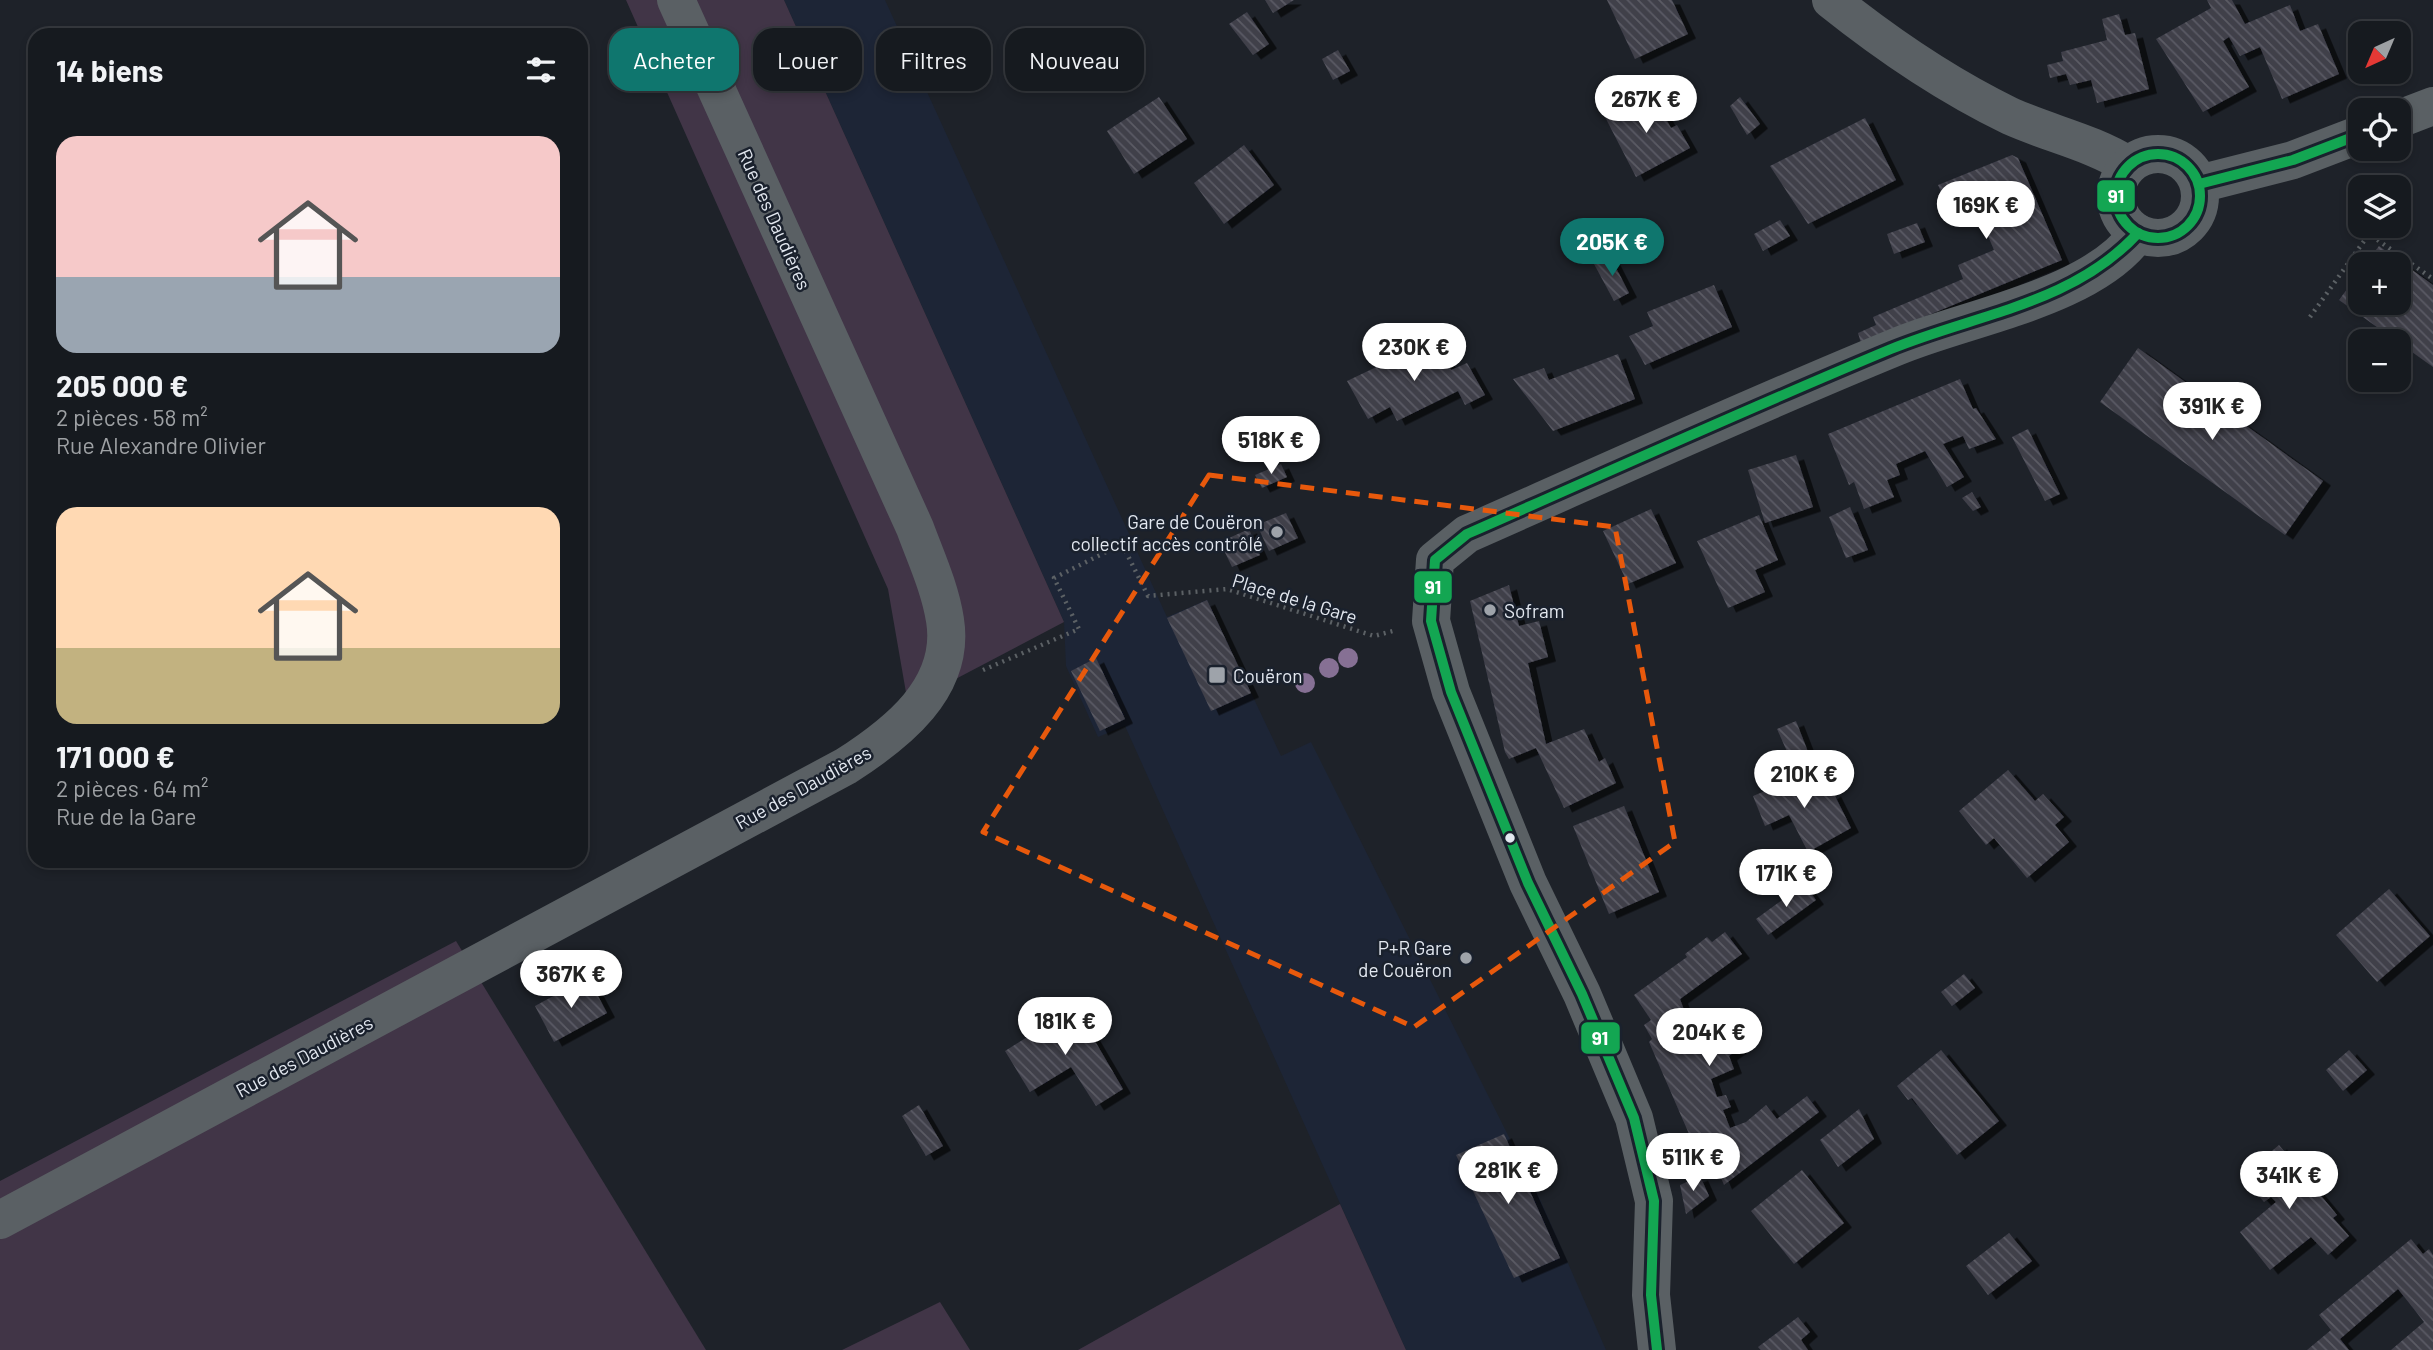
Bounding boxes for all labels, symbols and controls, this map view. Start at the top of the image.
north arrow [2348,21,2412,84]
map controls [2348,21,2411,392]
chip: Acheter [609,28,739,91]
chip: Louer [753,28,862,91]
chip: Filtres [876,28,991,91]
chip: Nouveau [1005,28,1144,91]
icon: filters [522,51,560,89]
text: 14 biens [56,52,163,88]
pin: 267K € [1589,76,1703,135]
text: 267K € [1611,84,1681,112]
button: locate [2348,98,2411,161]
street label: Rue des Daudières [734,145,816,293]
button: layers [2348,175,2411,238]
line badge: 91 [2096,179,2136,213]
icon: home [245,182,371,308]
pin: 169K € [1929,182,2043,241]
text: 91 [2108,184,2124,207]
text: 169K € [1953,190,2019,218]
pin: 205K € [1555,218,1669,278]
text: 205K € [1576,227,1648,255]
button: + [2348,252,2411,315]
pin: 230K € [1357,324,1471,383]
button: − [2348,329,2411,392]
text: 230K € [1378,332,1450,360]
text: 205 000 € [56,367,188,403]
pin: 391K € [2155,382,2269,442]
text: 391K € [2179,391,2245,419]
text: 2 pièces · 58 m² [56,403,208,431]
pin: 518K € [1214,416,1328,476]
text: 518K € [1238,425,1304,453]
text: Rue Alexandre Olivier [56,431,266,459]
place label: Gare de Couëron collectif accès contrôlé [1071,510,1263,555]
marker: Gare de Couëron collectif accès contrôlé [1269,524,1285,540]
icon: home [245,553,371,679]
street label: Place de la Gare [1230,568,1360,628]
line badge: 91 [1413,570,1453,604]
text: 91 [1425,575,1441,598]
place label: Sofram [1504,599,1564,622]
marker: Sofram [1482,602,1498,618]
place label: Couëron [1233,664,1303,687]
marker: Couëron [1207,665,1227,685]
text: 171 000 € [56,738,175,774]
street label: Rue des Daudières [731,740,875,834]
pin: 210K € [1747,750,1861,810]
text: 210K € [1770,759,1838,787]
text: 2 pièces · 64 m² [56,774,208,802]
text: Rue de la Gare [56,802,197,830]
unlabelled marker [1503,831,1517,845]
pin: 171K € [1729,850,1843,909]
text: 171K € [1755,858,1817,886]
place label: P+R Gare de Couëron [1358,936,1452,981]
pin: 367K € [514,950,628,1010]
marker: P+R Gare de Couëron [1458,950,1474,966]
text: 367K € [536,959,606,987]
pin: 181K € [1008,998,1122,1057]
text: 181K € [1034,1006,1096,1034]
pin: 204K € [1652,1009,1766,1068]
street label: Rue des Daudières [232,1010,376,1102]
text: 204K € [1672,1017,1746,1045]
line badge: 91 [1580,1021,1621,1055]
text: 91 [1592,1026,1608,1049]
pin: 511K € [1636,1134,1750,1193]
text: 511K € [1662,1142,1724,1170]
pin: 281K € [1451,1146,1565,1206]
pin: 341K € [2232,1152,2346,1211]
text: 281K € [1475,1155,1541,1183]
text: 341K € [2256,1160,2322,1188]

